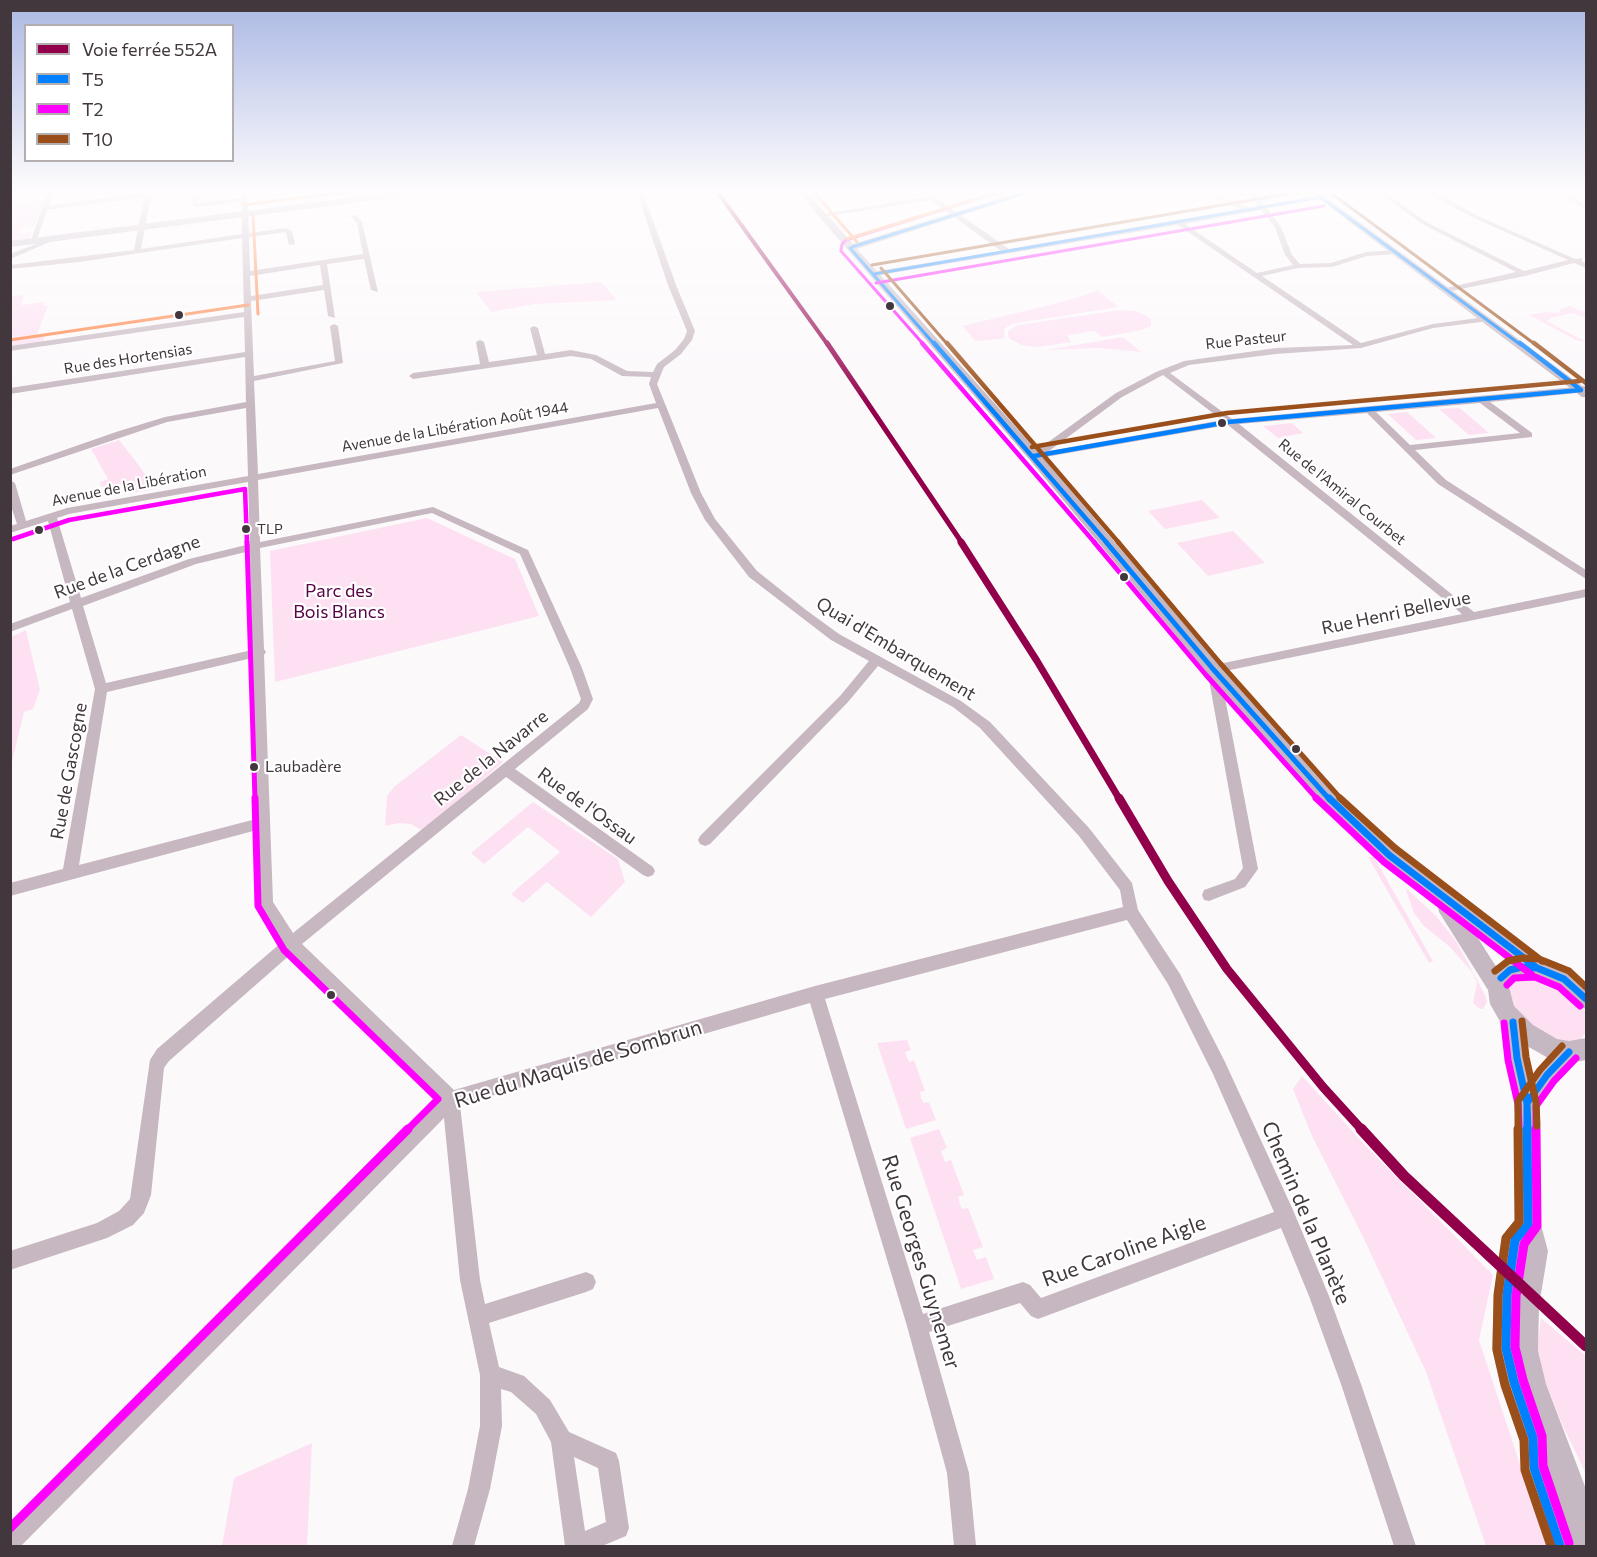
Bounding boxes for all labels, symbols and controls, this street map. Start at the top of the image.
legend [24,24,234,162]
text: Voie ferrée 552A [82,38,217,60]
text: T5 [82,68,104,90]
text: T2 [82,98,104,120]
text: T10 [82,128,113,150]
unlabelled marker [884,300,896,312]
unlabelled marker [173,309,185,321]
street label: Rue Pasteur [1205,327,1287,353]
street label: Rue des Hortensias [63,340,193,378]
street label: Avenue de la Libération Août 1944 [340,398,570,456]
unlabelled marker [1216,417,1228,429]
street label: Rue de l'Amiral Courbet [1275,435,1409,549]
street label: Avenue de la Libération [50,462,208,510]
place label: TLP [257,521,283,537]
marker: TLP [240,523,252,535]
unlabelled marker [33,524,45,536]
street label: Rue de la Cerdagne [51,531,203,603]
unlabelled marker [1118,571,1130,583]
park label: Parc des Bois Blancs [293,580,385,622]
street label: Rue Henri Bellevue [1320,587,1472,639]
street label: Quai d'Embarquement [812,593,980,705]
street label: Rue de Gascogne [46,701,92,841]
street label: Rue de la Navarre [430,705,552,811]
unlabelled marker [1290,743,1302,755]
place label: Laubadère [265,757,342,777]
marker: Laubadère [248,761,260,773]
street label: Rue de l'Ossau [533,763,641,849]
unlabelled marker [325,989,337,1001]
street label: Rue du Maquis de Sombrun [451,1014,705,1114]
street label: Chemin de la Planète [1256,1117,1356,1309]
street label: Rue Georges Guynemer [876,1152,966,1372]
street label: Rue Caroline Aigle [1039,1210,1209,1292]

